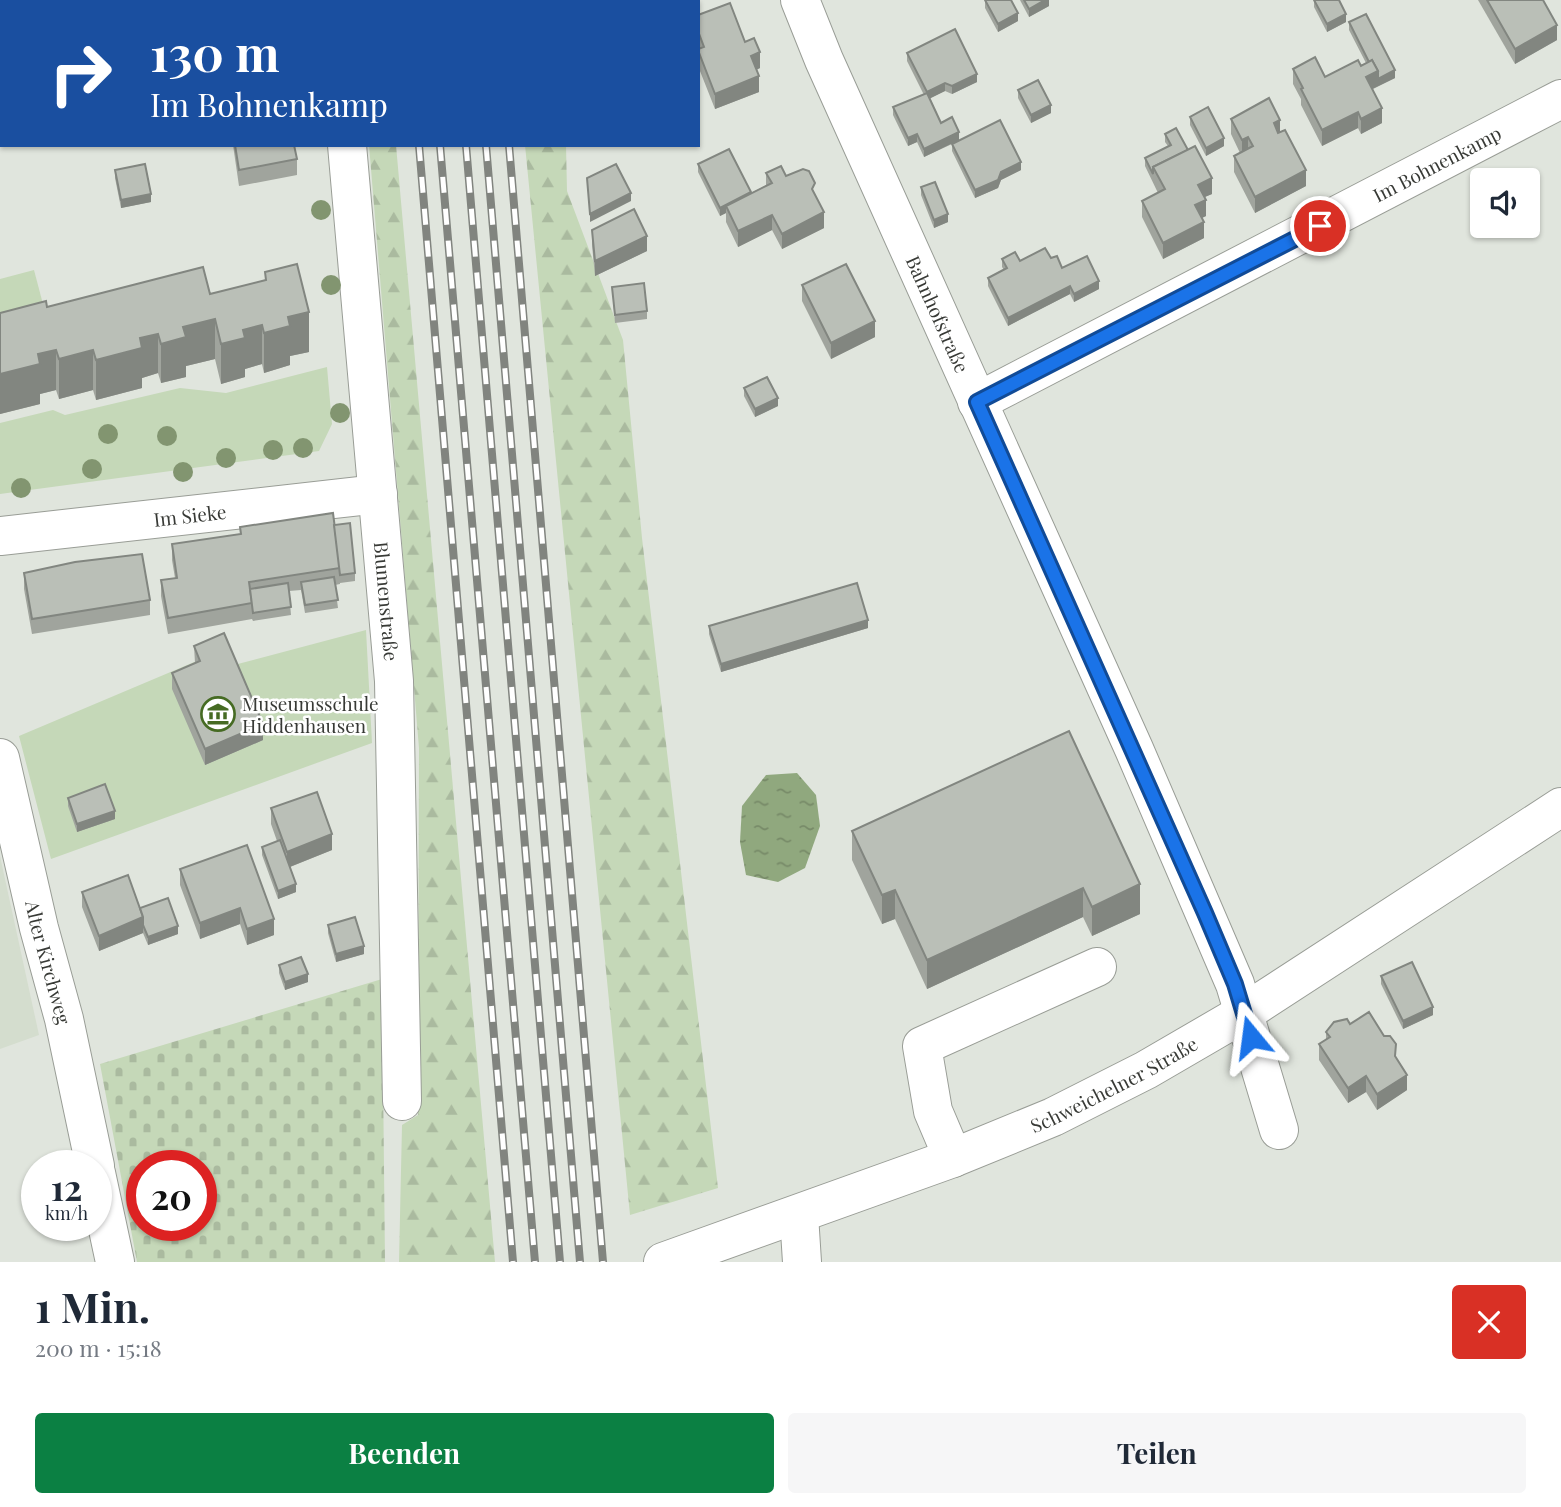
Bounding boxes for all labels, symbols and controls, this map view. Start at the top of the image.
text: 130 m [150,19,280,84]
icon: right [35,28,126,119]
text: Im Bohnenkamp [150,82,388,125]
street label: Im Bohnenkamp [1368,119,1505,208]
map controls [1470,168,1540,238]
button: sound [1470,168,1540,238]
pin [1290,196,1350,256]
icon: arrive [1301,207,1339,245]
street label: Bahnhofstraße [901,251,976,377]
street label: Im Sieke [152,498,228,532]
street label: Blumenstraße [369,540,405,662]
place label: Museumsschule Hiddenhausen [242,690,379,738]
museum icon: Museumsschule Hiddenhausen [199,695,237,733]
street label: Alter Kirchweg [20,897,78,1027]
position arrow [1214,1000,1288,1074]
street label: Schweichelner Straße [1026,1030,1202,1138]
speed limit sign: 20 [126,1150,217,1241]
text: 12 [51,1163,82,1210]
text: km/h [45,1201,88,1225]
text: 1 Min. [35,1278,150,1334]
button: close [1452,1285,1526,1359]
text: 200 m · 15:18 [35,1332,162,1363]
button: Beenden [35,1413,774,1493]
button: Teilen [788,1413,1526,1493]

